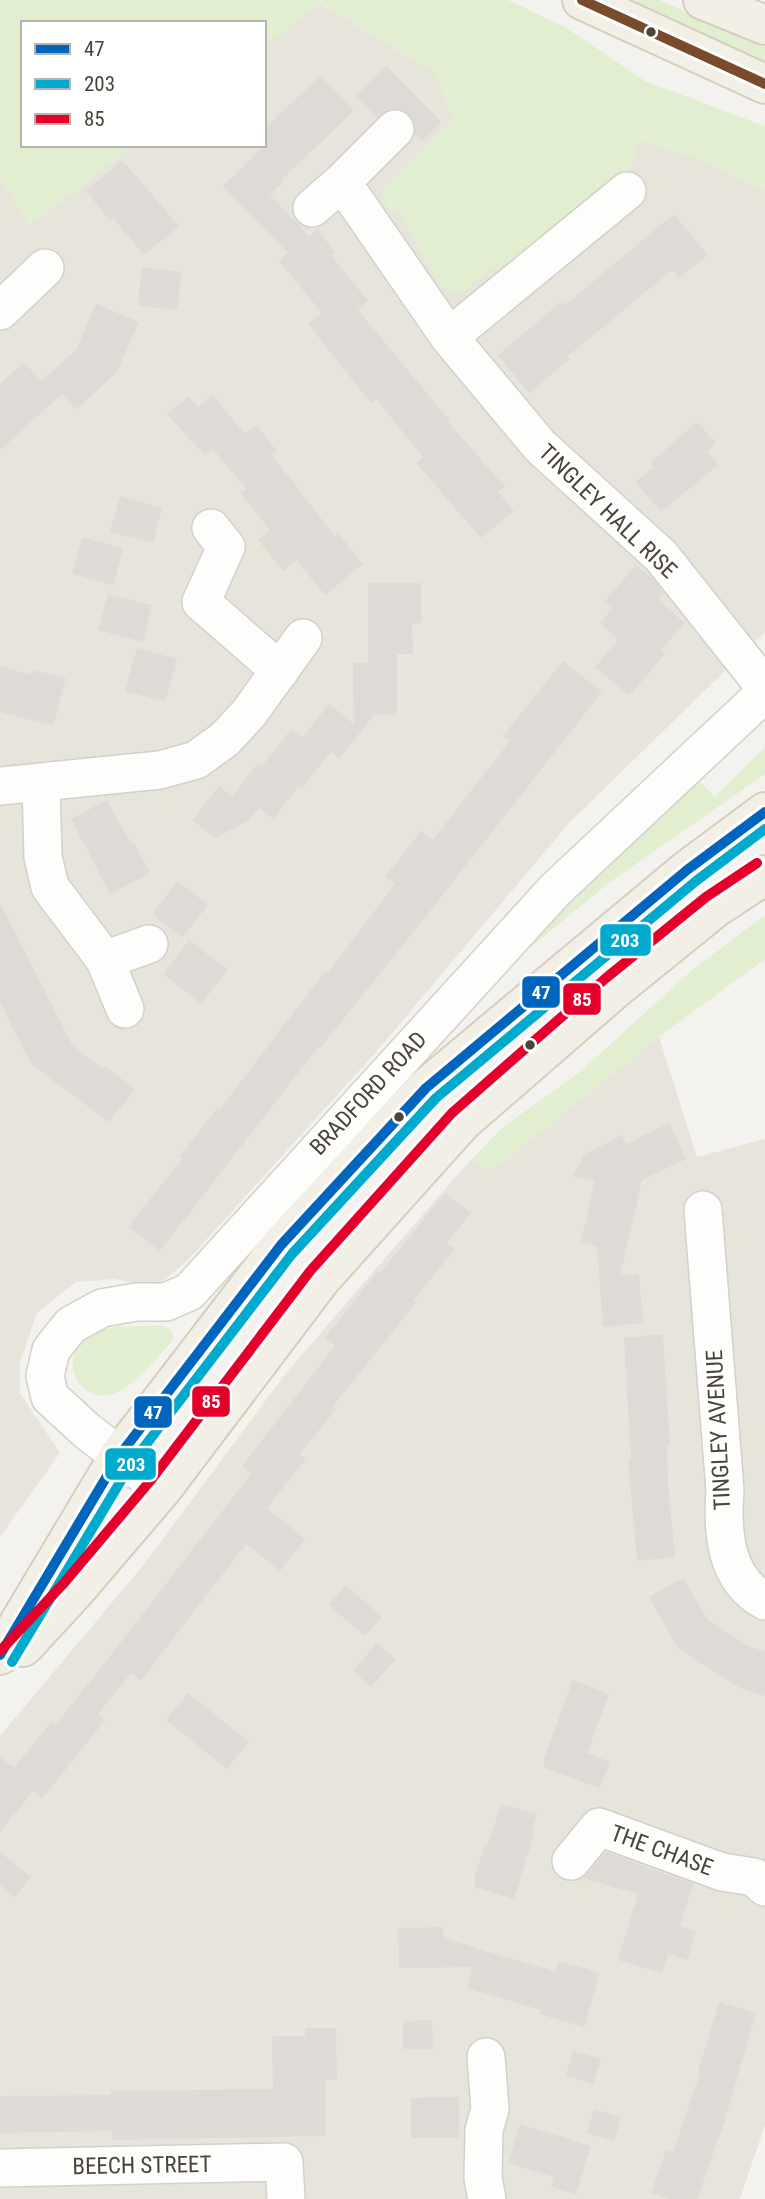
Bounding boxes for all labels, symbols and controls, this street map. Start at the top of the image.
legend [21,21,266,147]
unlabelled marker [644,25,658,39]
text: 47 [84,37,105,61]
text: 203 [84,72,115,96]
text: 85 [84,107,105,131]
street label: TINGLEY HALL RISE [533,439,682,584]
line badge: 203 [599,923,652,957]
text: 203 [611,929,639,952]
line badge: 47 [521,975,561,1009]
text: 47 [531,981,551,1004]
line badge: 85 [562,982,602,1016]
text: 85 [572,988,592,1011]
street label: BRADFORD ROAD [304,1026,432,1161]
unlabelled marker [523,1038,537,1052]
unlabelled marker [392,1110,406,1124]
street label: TINGLEY AVENUE [701,1349,736,1511]
line badge: 85 [191,1385,231,1418]
text: 85 [201,1390,221,1413]
line badge: 47 [133,1395,173,1429]
text: 47 [143,1401,163,1424]
line badge: 203 [104,1447,157,1481]
text: 203 [117,1453,145,1476]
street label: THE CHASE [607,1819,717,1881]
street label: BEECH STREET [72,2151,212,2180]

